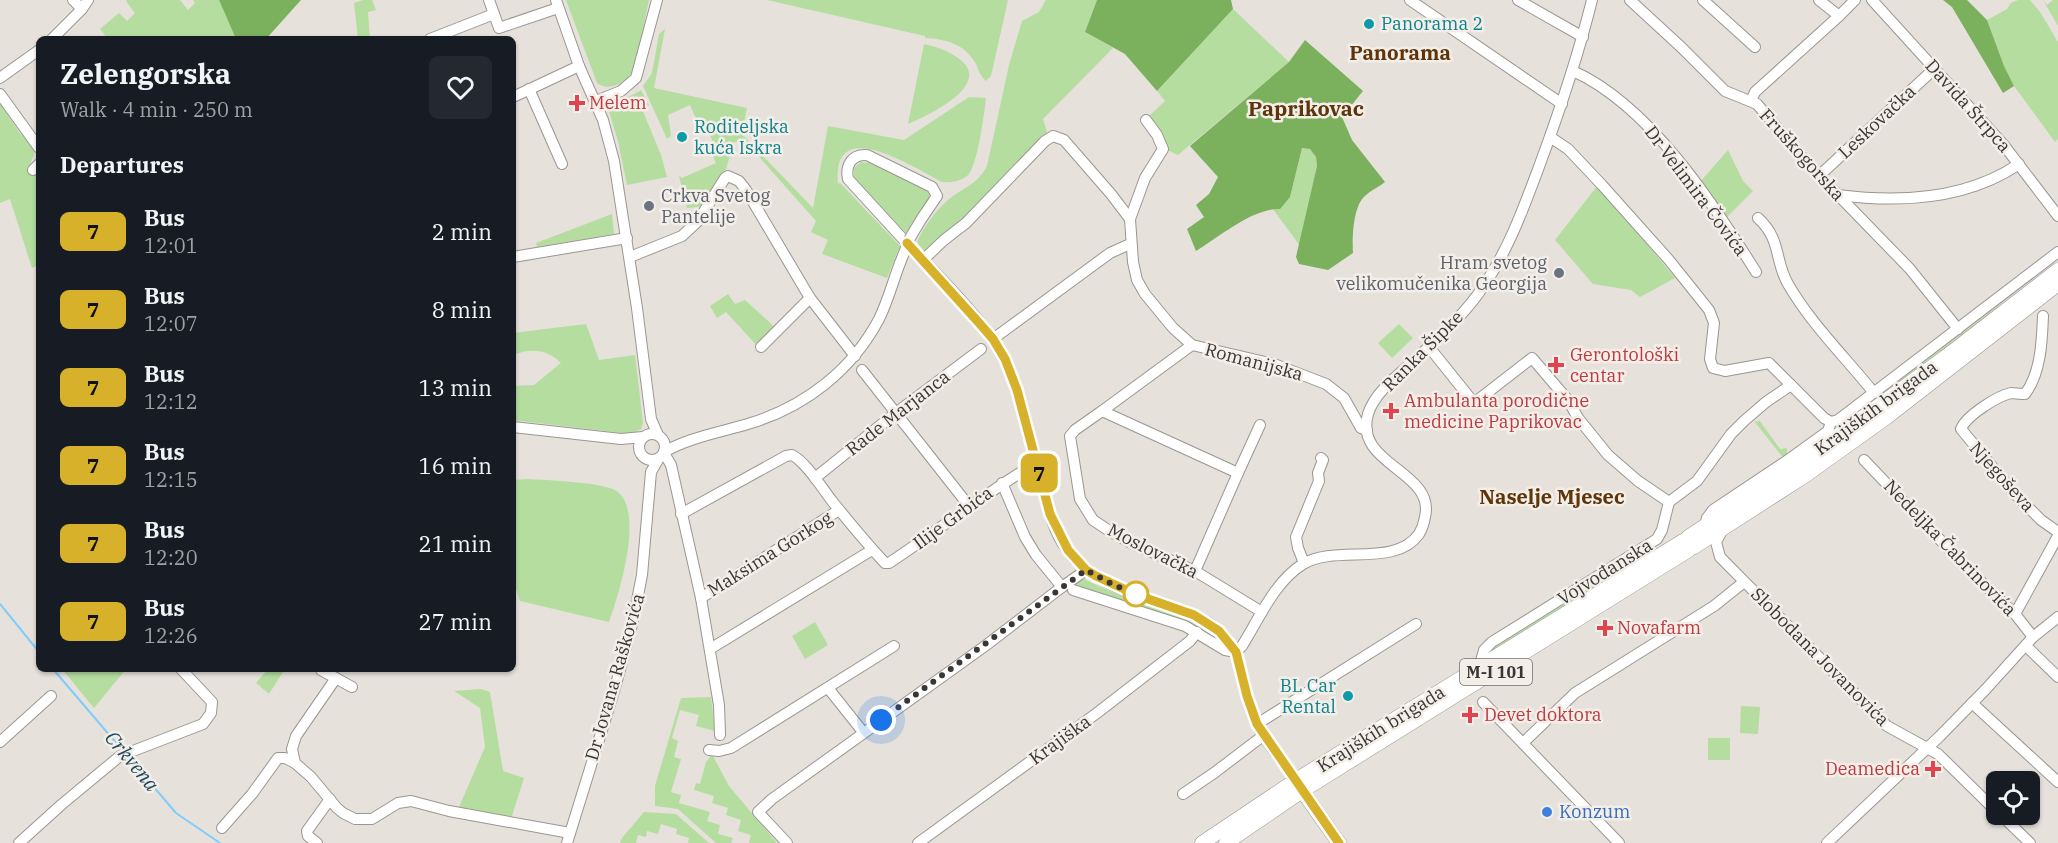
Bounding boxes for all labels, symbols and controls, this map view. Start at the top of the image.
place label: Panorama 2 [1381,12,1483,35]
marker: Panorama 2 [1362,17,1376,31]
district label: Panorama [1349,39,1451,66]
street label: Davida Štrpca [1920,54,2017,157]
text: Zelengorska [60,55,231,92]
button: heart [429,56,492,119]
street label: Leskovačka [1833,80,1921,164]
place label: Melem [589,91,647,114]
district label: Paprikovac [1248,94,1364,122]
text: Walk · 4 min · 250 m [60,96,253,123]
marker: Melem [570,96,584,110]
street label: Fruškogorska [1755,104,1850,206]
place label: Roditeljska kuća Iskra [694,115,789,159]
street label: Dr Velimira Čovića [1640,120,1754,261]
marker: Roditeljska kuća Iskra [675,130,689,144]
text: Departures [60,150,184,179]
place label: Crkva Svetog Pantelije [661,184,770,228]
marker: Crkva Svetog Pantelije [642,199,656,213]
text: Bus [144,203,185,232]
text: 7 [87,217,99,245]
text: 2 min [432,217,492,246]
text: 12:01 [144,232,198,259]
place label: Hram svetog velikomučenika Georgija [1336,251,1547,295]
marker: Hram svetog velikomučenika Georgija [1552,266,1566,280]
text: Bus [144,281,185,310]
text: 7 [87,295,99,323]
text: 8 min [432,295,492,324]
street label: Ranka Šipke [1377,305,1468,396]
text: 12:07 [144,310,198,337]
street label: Romanijska [1203,337,1306,386]
place label: Gerontološki centar [1570,343,1680,387]
street label: Krajiških brigada [1810,355,1942,460]
marker: Gerontološki centar [1547,356,1565,374]
text: Bus [144,359,185,388]
street label: Rade Marjanca [841,365,955,460]
text: 7 [87,373,99,401]
text: 13 min [419,373,492,402]
text: 12:12 [144,388,198,415]
place label: Ambulanta porodične medicine Paprikovac [1404,389,1589,433]
marker: Ambulanta porodične medicine Paprikovac [1382,402,1400,420]
text: Bus [144,437,185,466]
street label: Njegoševa [1965,437,2040,517]
text: 7 [87,451,99,479]
text: 16 min [419,451,492,480]
line badge: 7 [1020,454,1058,492]
text: 7 [1033,459,1045,487]
text: 12:15 [144,466,198,493]
street label: Nedeljka Čabrinovića [1879,474,2022,621]
street label: Ilije Grbića [908,481,997,554]
district label: Naselje Mjesec [1479,483,1625,510]
street label: Maksima Gorkog [703,506,837,601]
text: Bus [144,515,185,544]
street label: Moslovačka [1104,518,1203,583]
text: 7 [87,529,99,557]
text: 21 min [419,529,492,558]
street label: Vojvođanska [1553,533,1657,610]
text: 12:20 [144,544,198,571]
unlabelled marker [1123,581,1149,607]
street label: Slobodana Jovanovića [1746,582,1895,731]
street label: Dr Jovana Raškovića [580,590,649,763]
text: Bus [144,593,185,622]
text: 7 [87,607,99,635]
text: 27 min [419,607,492,636]
place label: Novafarm [1617,616,1701,639]
marker: Novafarm [1598,621,1612,635]
text: 12:26 [144,622,198,649]
road number: M-I 101 [1460,659,1532,685]
place label: BL Car Rental [1280,674,1336,718]
street label: Krajiških brigada [1312,680,1449,777]
marker: BL Car Rental [1341,689,1355,703]
place label: Devet doktora [1484,703,1602,726]
your location [866,705,896,735]
marker: Devet doktora [1461,706,1479,724]
street label: Krajiška [1024,709,1095,770]
water label: Crkvena [99,725,166,797]
place label: Deamedica [1825,757,1920,780]
marker: Deamedica [1924,760,1942,778]
map controls [1986,771,2040,825]
button: locate [1986,771,2040,825]
place label: Konzum [1559,800,1630,823]
marker: Konzum [1540,805,1554,819]

